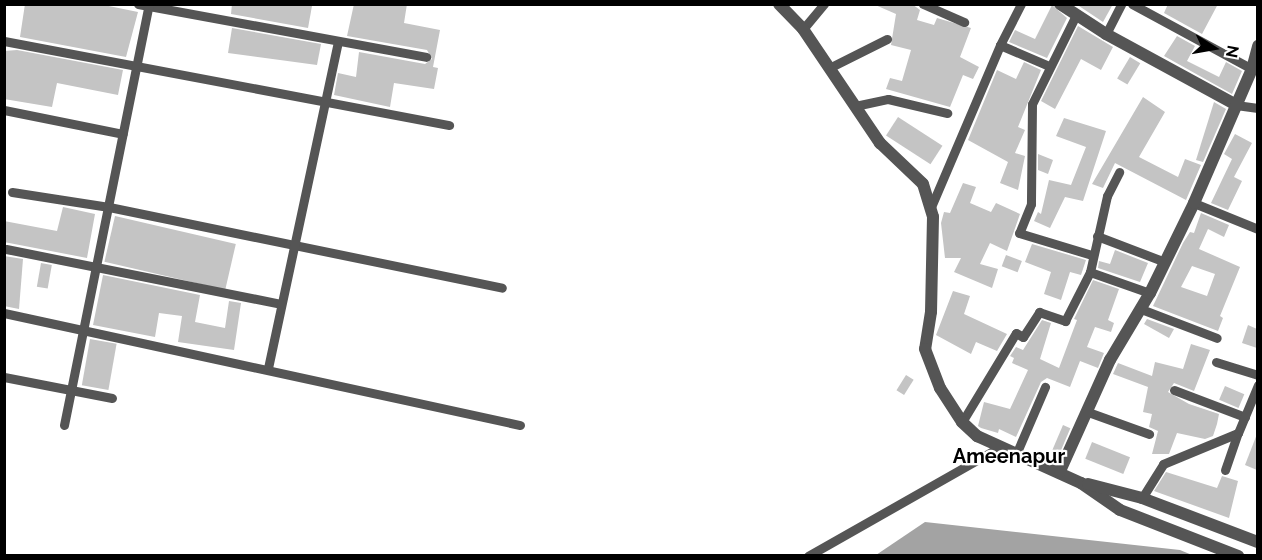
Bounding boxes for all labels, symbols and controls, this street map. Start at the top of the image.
north arrow [1184,18,1244,78]
text: N [1222,44,1243,59]
district label: Ameenapur [953,444,1065,468]

